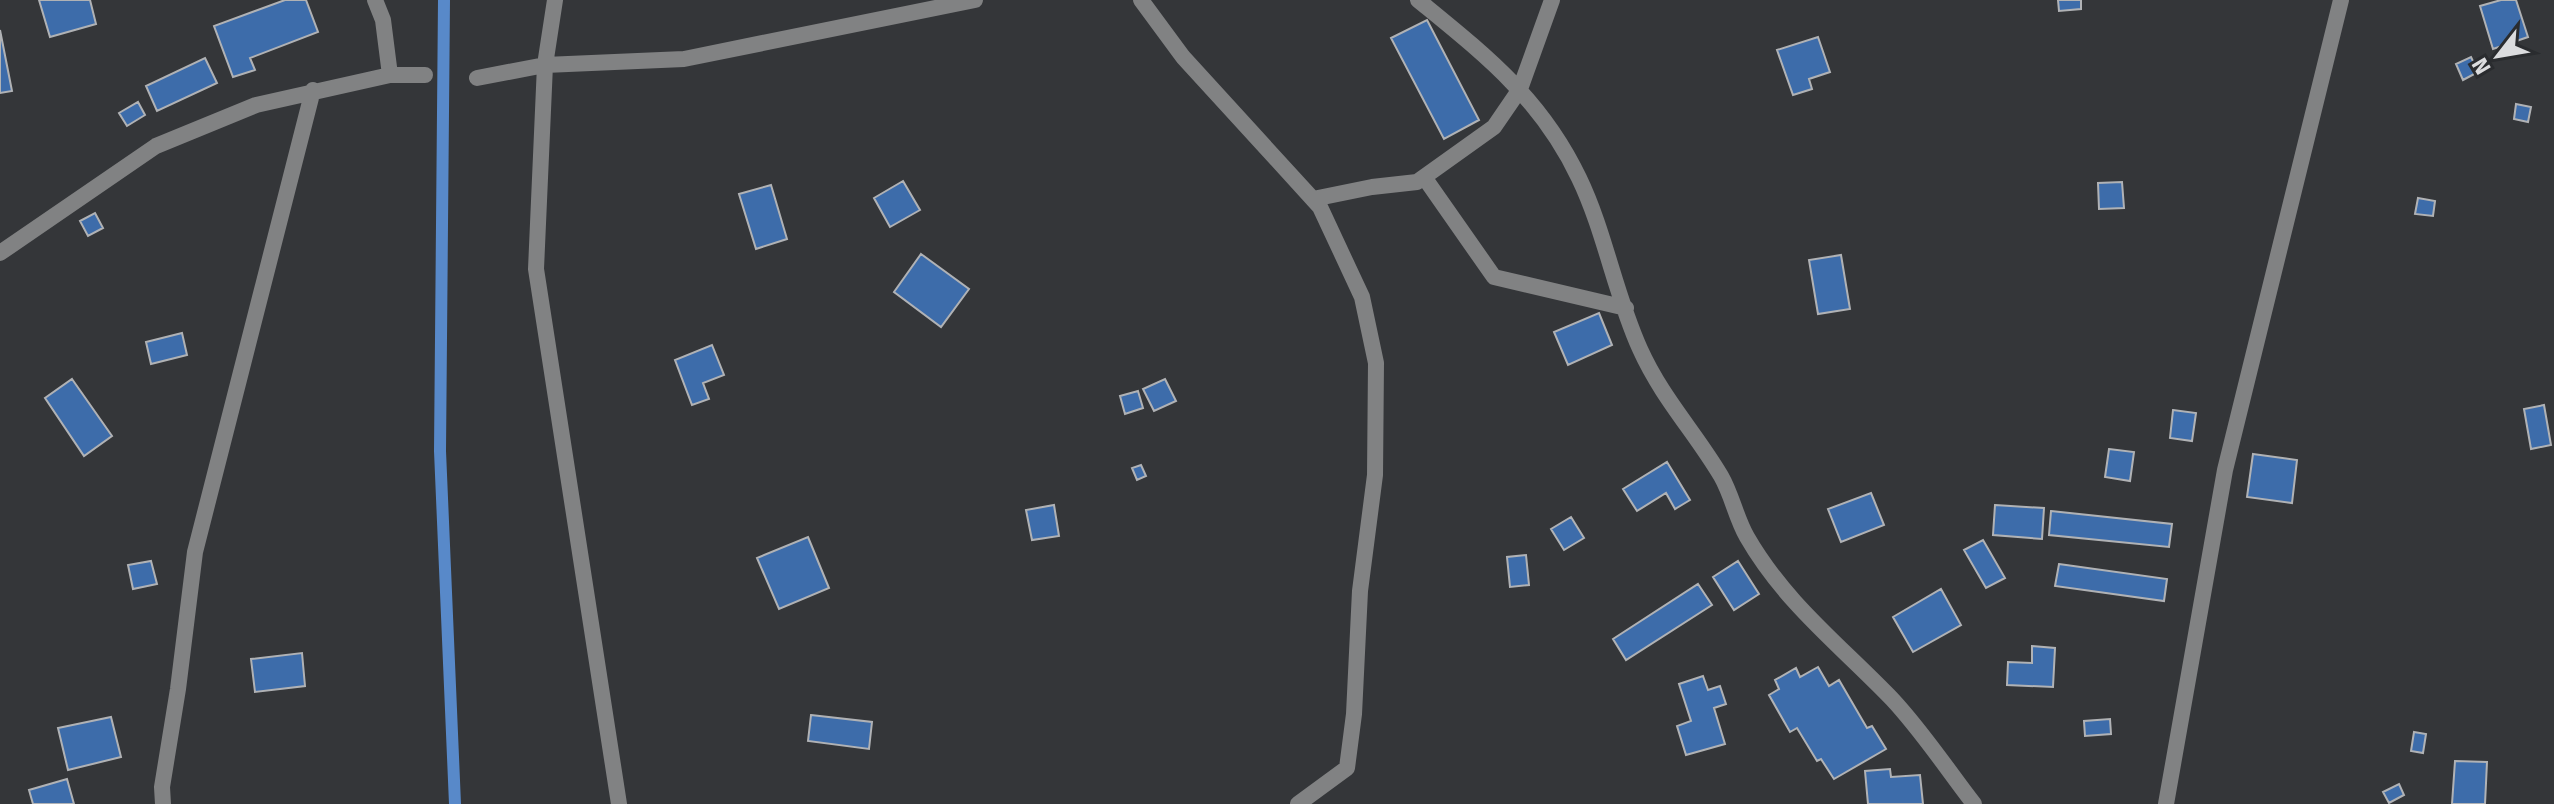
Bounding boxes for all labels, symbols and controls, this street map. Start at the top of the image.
north arrow [2458,16,2538,96]
text: N [2466,53,2497,79]

